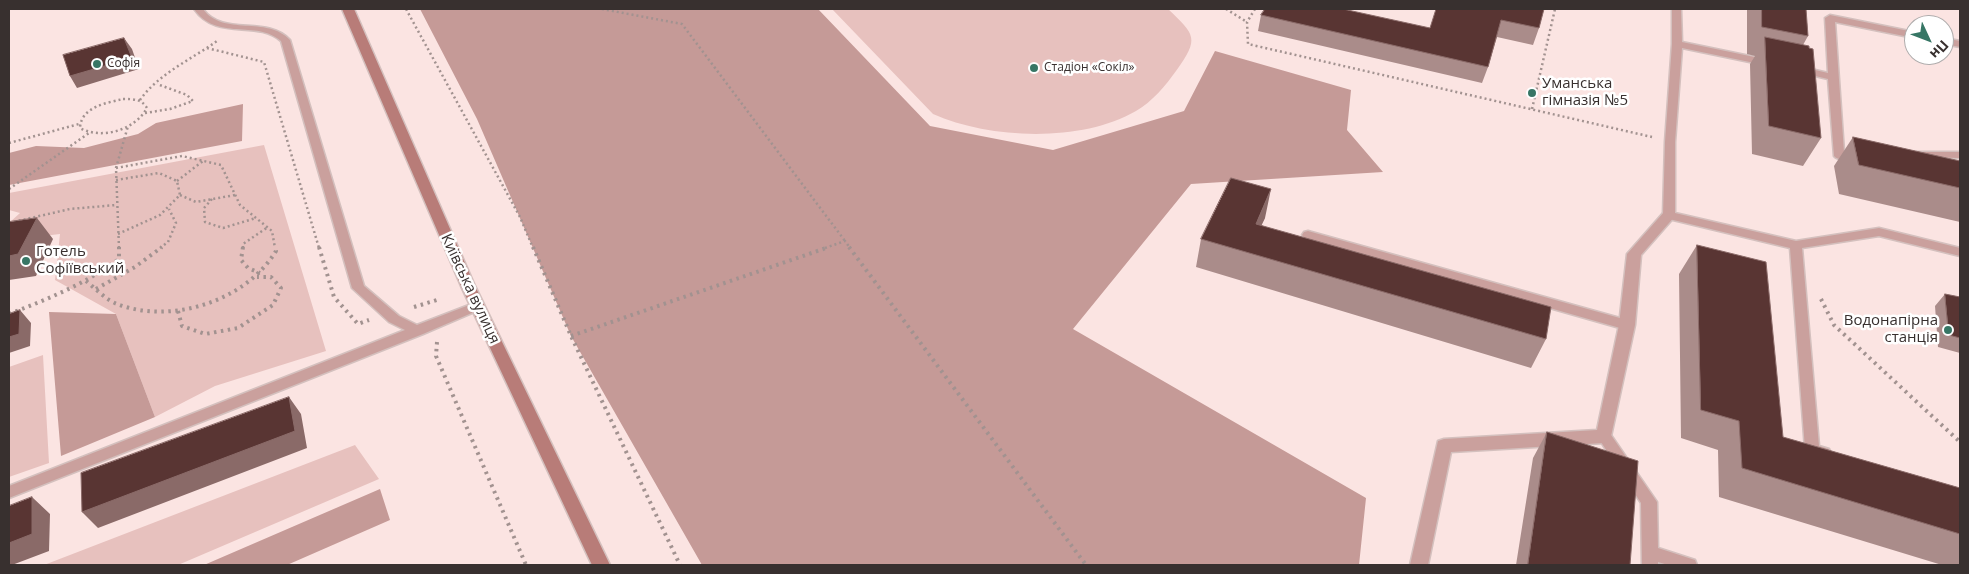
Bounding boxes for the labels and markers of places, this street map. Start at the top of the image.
place label: Софія [107,57,140,71]
marker: Софія [91,58,103,70]
place label: Стадіон «Сокіл» [1044,61,1134,75]
marker: Стадіон «Сокіл» [1028,62,1040,74]
place label: Уманська гімназія №5 [1542,75,1628,110]
marker: Уманська гімназія №5 [1526,87,1538,99]
place label: Готель Софіївський [36,243,124,278]
marker: Готель Софіївський [20,255,32,267]
place label: Водонапірна станція [1844,312,1938,347]
marker: Водонапірна станція [1942,324,1954,336]

